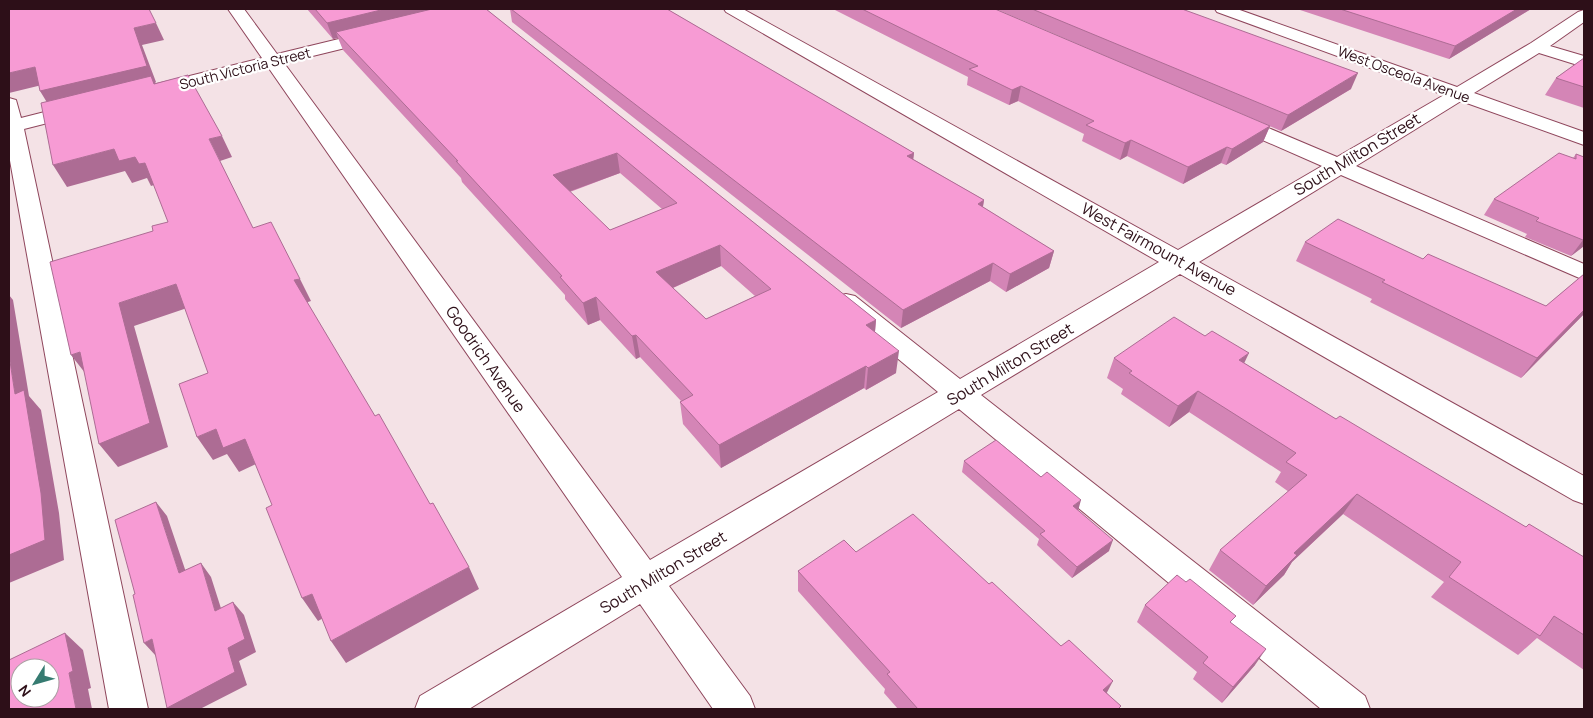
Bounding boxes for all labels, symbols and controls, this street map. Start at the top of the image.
street label: West Osceola Avenue [1335,41,1473,107]
street label: South Victoria Street [177,42,313,94]
street label: South Milton Street [1290,107,1424,201]
street label: West Fairmount Avenue [1078,197,1240,301]
street label: Goodrich Avenue [441,301,531,417]
street label: South Milton Street [943,317,1077,411]
street label: South Milton Street [596,525,730,619]
north arrow [10,658,60,708]
text: N [14,681,35,701]

